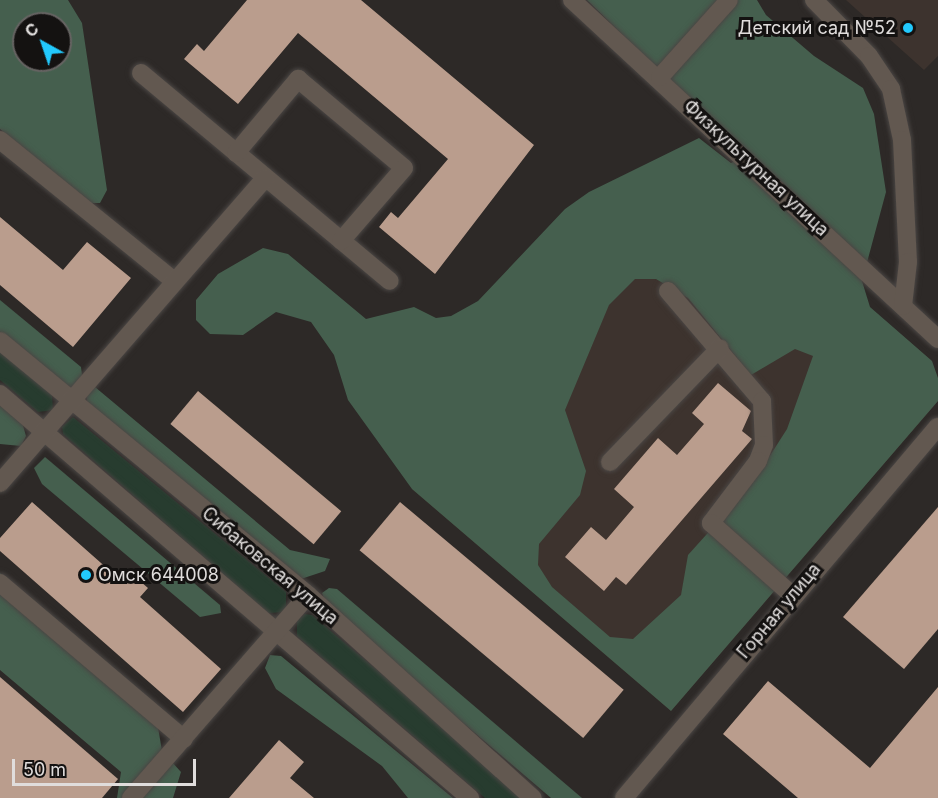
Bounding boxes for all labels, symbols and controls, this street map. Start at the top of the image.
north arrow [12,12,72,72]
place label: Детский сад №52 [738,17,896,39]
text: С [21,18,43,41]
marker: Детский сад №52 [901,21,915,35]
street label: Физкультурная улица [679,95,833,241]
street label: Сибаковская улица [197,503,343,629]
street label: Горная улица [733,559,825,663]
place label: Омск 644008 [98,564,219,586]
marker: Омск 644008 [79,568,93,582]
scale bar [15,747,200,785]
text: 50 m [23,759,66,780]

